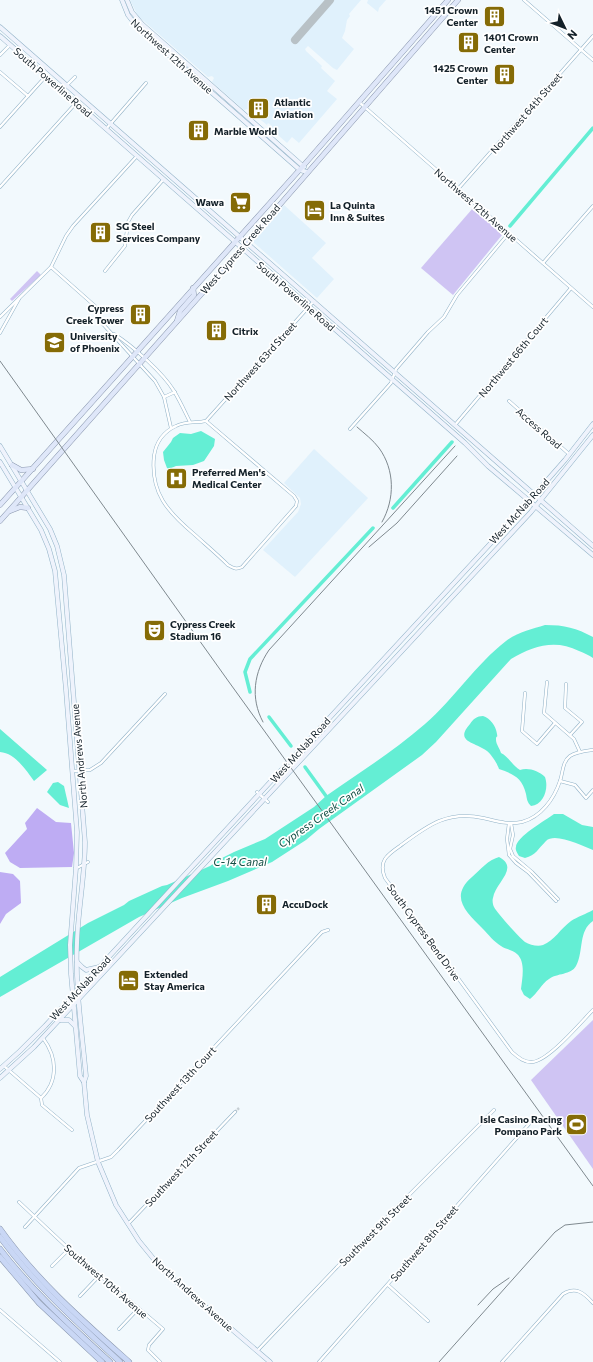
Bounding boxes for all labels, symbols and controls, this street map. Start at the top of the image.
building icon: 1451 Crown Center [481,3,507,29]
place label: 1451 Crown Center [424,4,478,28]
north arrow [545,8,585,48]
street label: Northwest 12th Avenue [129,16,215,96]
text: N [565,28,580,43]
building icon: 1401 Crown Center [455,30,481,56]
place label: 1401 Crown Center [484,31,539,55]
street label: South Powerline Road [11,45,95,119]
building icon: 1425 Crown Center [491,61,517,87]
place label: 1425 Crown Center [433,62,488,86]
street label: Northwest 64th Street [488,70,564,156]
building icon: Atlantic Aviation [245,95,271,121]
place label: Atlantic Aviation [274,96,313,120]
building icon: Marble World [186,118,212,144]
place label: Marble World [214,125,277,137]
street label: Northwest 12th Avenue [432,166,520,244]
supermarket icon: Wawa [227,189,253,215]
place label: Wawa [195,196,224,208]
hotel icon: La Quinta Inn & Suites [302,198,328,224]
place label: La Quinta Inn & Suites [330,199,385,223]
street label: West Cypress Creek Road [198,201,282,296]
building icon: SG Steel Services Company [88,219,114,245]
place label: SG Steel Services Company [116,220,201,244]
street label: South Powerline Road [254,259,338,333]
building icon: Cypress Creek Tower [127,301,153,327]
place label: Cypress Creek Tower [66,302,124,326]
street label: Northwest 66th Court [476,314,550,400]
building icon: Citrix [203,318,229,344]
street label: Northwest 63rd Street [221,319,299,403]
place label: Citrix [232,325,259,337]
school or university icon: University of Phoenix [41,329,67,355]
place label: University of Phoenix [70,330,120,354]
street label: Access Road [514,405,564,451]
hospital icon: Preferred Men's Medical Center [164,465,190,491]
place label: Preferred Men's Medical Center [192,466,266,490]
street label: West McNab Road [487,476,552,546]
theatre icon: Cypress Creek Stadium 16 [141,617,167,643]
place label: Cypress Creek Stadium 16 [170,618,236,642]
street label: North Andrews Avenue [68,703,90,809]
street label: West McNab Road [268,715,333,785]
water label: Cypress Creek Canal [276,781,366,850]
water label: C-14 Canal [213,855,267,868]
street label: South Cypress Bend Drive [385,881,463,983]
building icon: AccuDock [253,891,279,917]
place label: AccuDock [282,898,328,910]
street label: West McNab Road [47,953,113,1023]
hotel icon: Extended Stay America [115,967,141,993]
place label: Extended Stay America [144,968,205,992]
street label: Southwest 13th Court [142,1044,218,1124]
sports icon: Isle Casino Racing Pompano Park [564,1112,590,1138]
place label: Isle Casino Racing Pompano Park [480,1113,562,1137]
street label: Southwest 12th Street [142,1127,220,1209]
street label: Southwest 9th Street [337,1192,413,1268]
street label: Southwest 8th Street [388,1203,460,1283]
street label: Southwest 10th Avenue [62,1241,150,1321]
street label: North Andrews Avenue [150,1255,236,1333]

